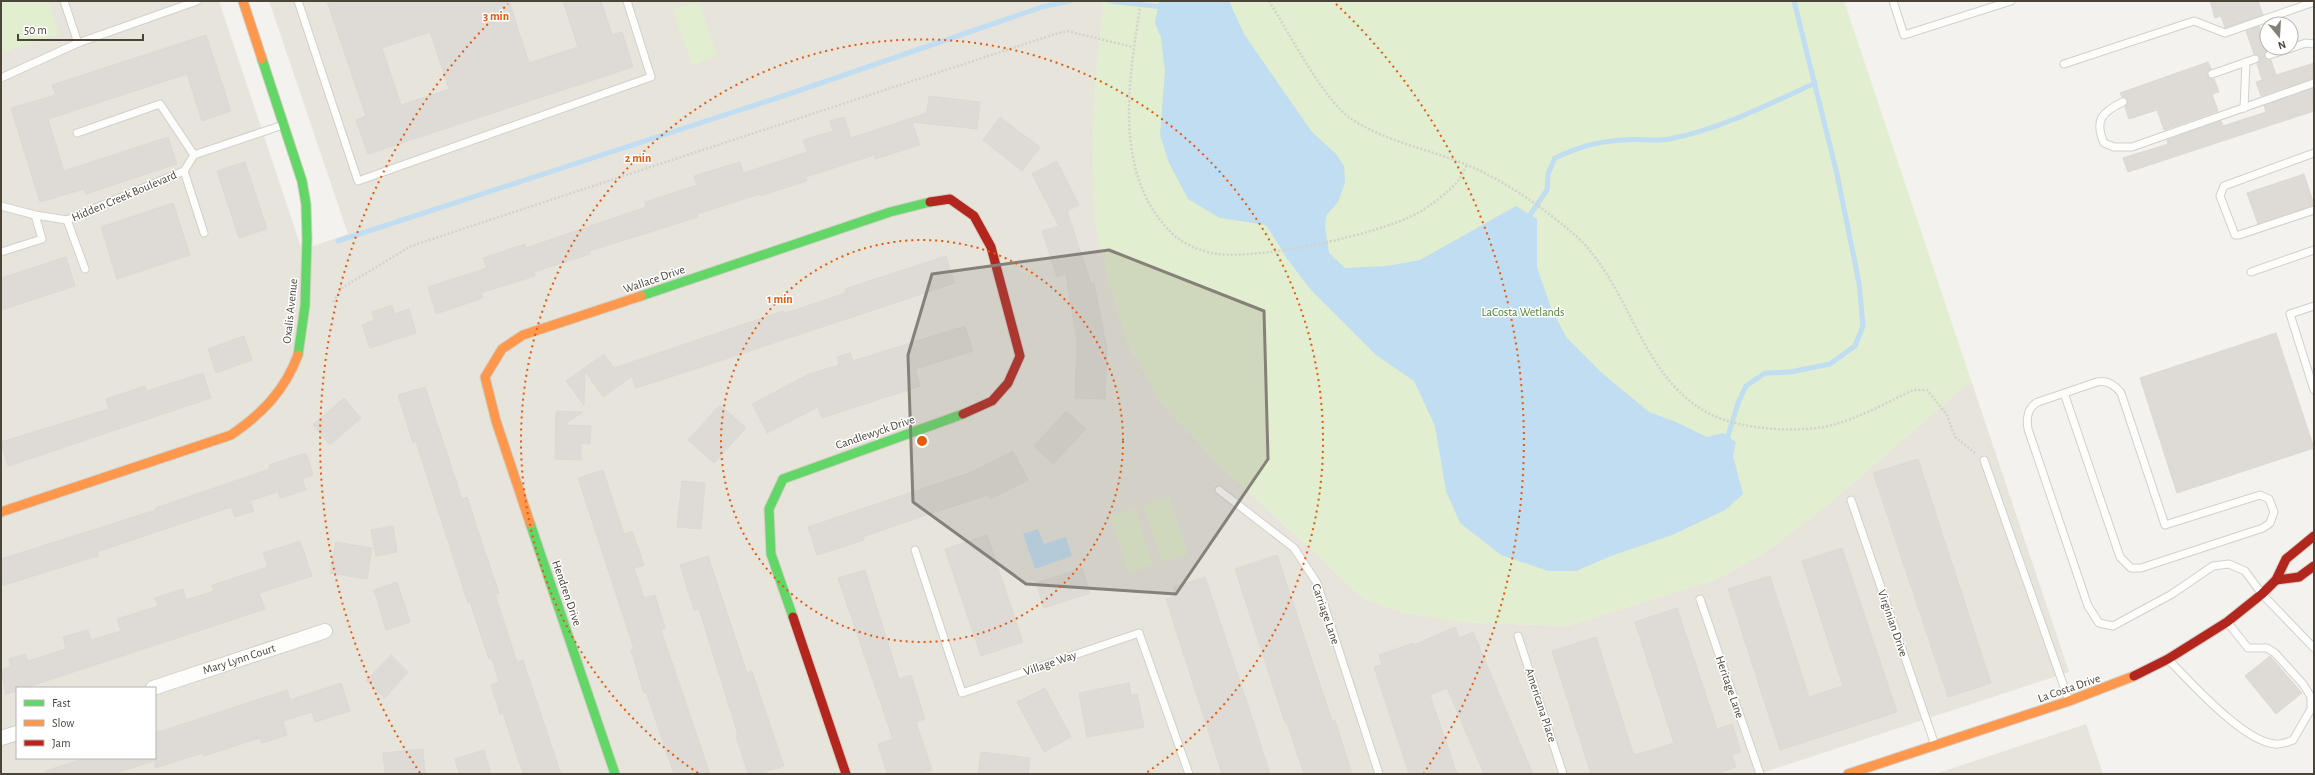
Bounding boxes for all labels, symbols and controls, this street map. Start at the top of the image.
text: 3 min [483,10,509,22]
scale bar [18,16,143,42]
north arrow [2259,16,2299,56]
text: 50 m [24,24,47,36]
text: N [2277,39,2287,51]
text: 2 min [625,152,651,164]
street label: Hidden Creek Boulevard [70,168,178,224]
street label: Wallace Drive [622,263,686,295]
street label: Oxalis Avenue [281,278,299,344]
text: 1 min [767,293,793,305]
park label: LaCosta Wetlands [1482,306,1564,318]
street label: Candlewyck Drive [834,413,916,452]
centre of rings [915,434,929,448]
street label: Hendren Drive [550,559,584,627]
street label: Carriage Lane [1310,582,1342,646]
street label: Virginian Drive [1876,588,1910,658]
street label: Mary Lynn Court [201,642,277,677]
street label: Village Way [1022,648,1078,679]
street label: Heritage Lane [1714,654,1746,720]
street label: Americana Place [1523,666,1559,744]
street label: La Costa Drive [2036,672,2102,704]
legend [16,687,156,759]
text: Fast [52,697,71,709]
text: Slow [52,717,74,729]
text: Jam [52,737,71,749]

